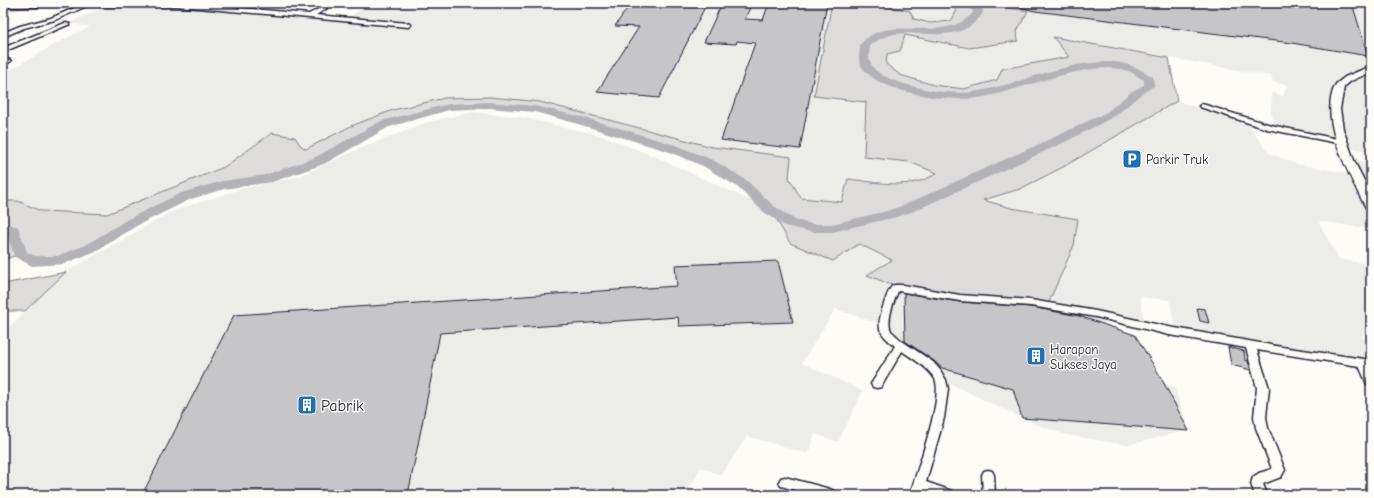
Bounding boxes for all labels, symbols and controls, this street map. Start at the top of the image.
parking icon: Parkir Truk [1121,148,1143,170]
place label: Parkir Truk [1146,152,1209,167]
place label: Harapan Sukses Jaya [1050,342,1117,372]
building icon: Harapan Sukses Jaya [1025,345,1047,367]
building icon: Pabrik [296,394,318,416]
place label: Pabrik [321,397,364,415]

